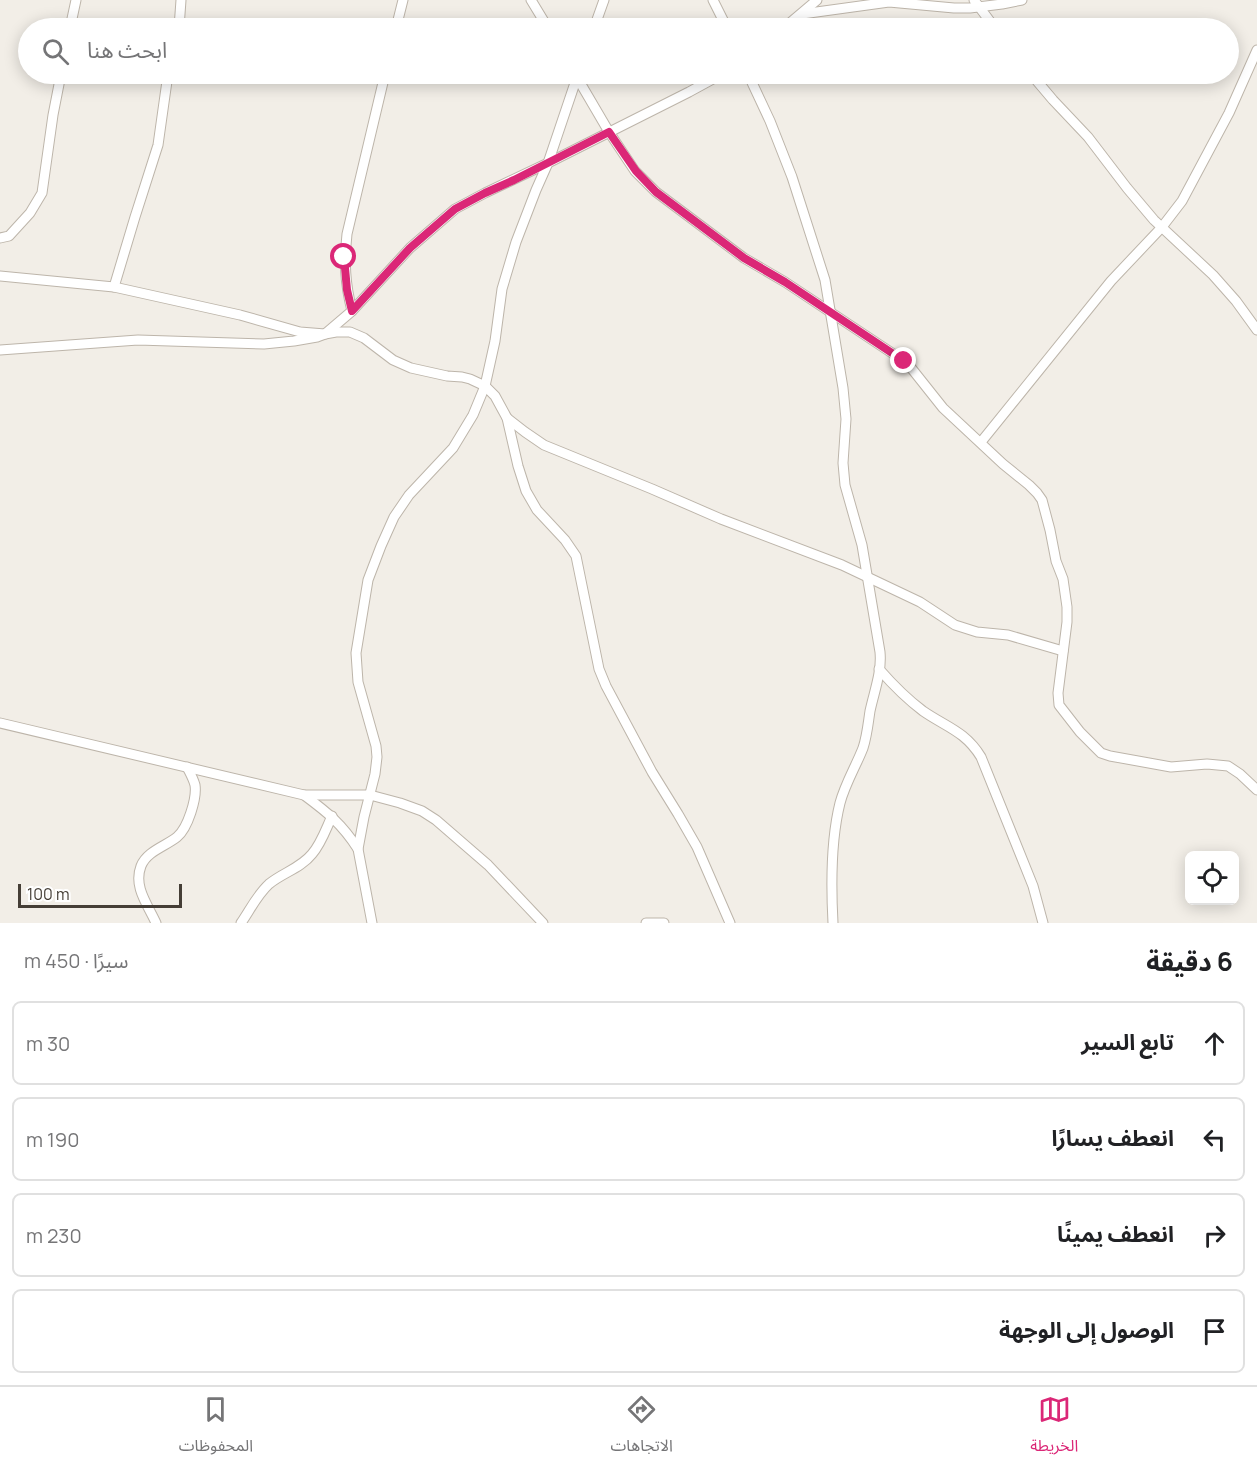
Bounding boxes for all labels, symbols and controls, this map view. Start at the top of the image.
search box [18,18,1239,84]
icon: search [39,35,72,68]
text: ابحث هنا [87,35,167,65]
route start [330,243,356,269]
route end [890,347,916,373]
map controls [1185,851,1239,905]
button: locate [1185,851,1239,905]
scale bar [18,881,182,908]
text: 100 m [27,883,70,905]
text: 6 دقيقة [1146,943,1233,979]
text: سيرًا · 450 m [24,947,128,974]
text: تابع السير [1081,1027,1174,1057]
icon: ahead [1198,1027,1231,1060]
text: 30 m [26,1030,70,1057]
text: انعطف يسارًا [1051,1123,1174,1153]
icon: left [1198,1123,1231,1156]
text: 190 m [26,1126,79,1153]
text: انعطف يمينًا [1057,1219,1174,1249]
icon: right [1198,1219,1231,1252]
text: 230 m [26,1222,82,1249]
text: الوصول إلى الوجهة [999,1315,1174,1345]
icon: arrive [1198,1315,1231,1348]
tab: المحفوظات [179,1393,253,1463]
tab: الاتجاهات [610,1393,673,1463]
tab: الخريطة [1030,1393,1078,1463]

